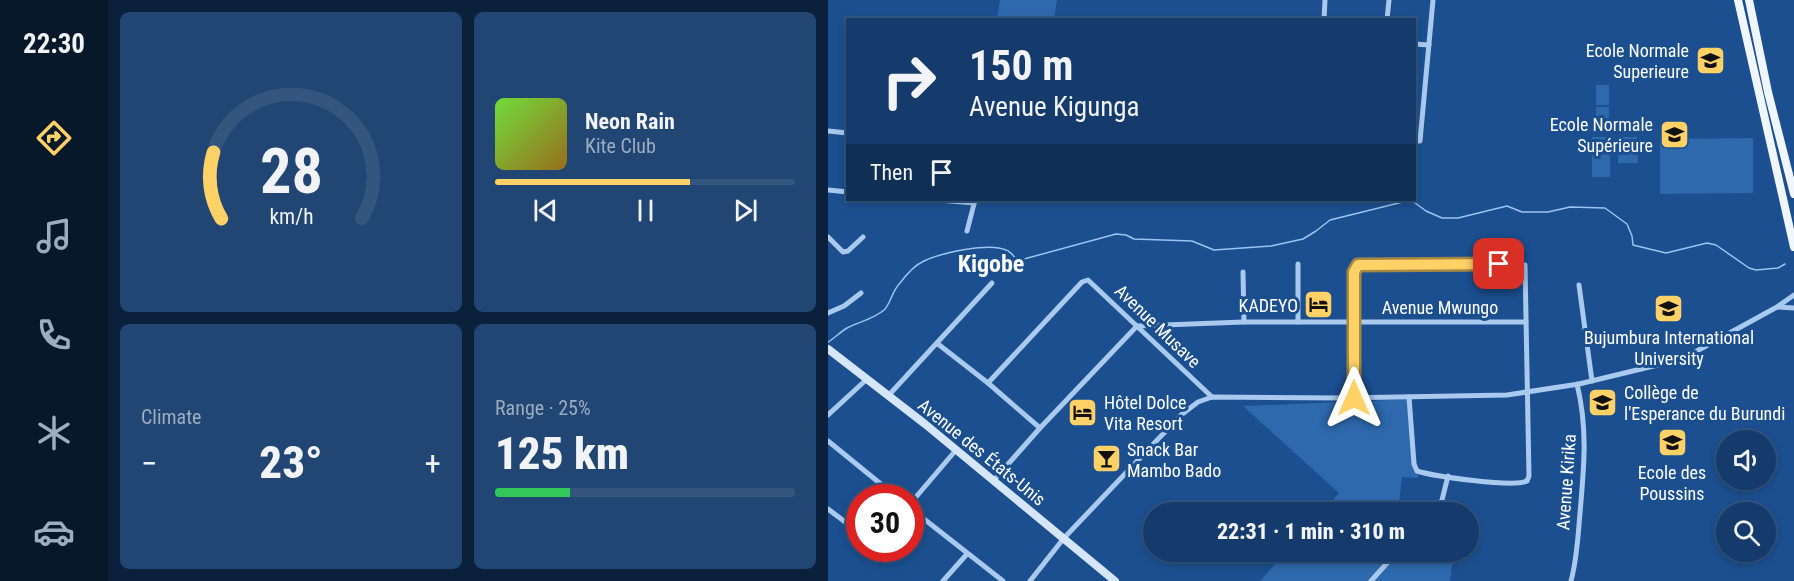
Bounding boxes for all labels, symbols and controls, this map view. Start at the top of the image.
text: 22:30 [23,28,85,60]
place label: Ecole Normale Superieure [1586,40,1689,82]
text: 150 m [969,41,1074,90]
icon: right [870,42,948,120]
school or university icon: Ecole Normale Superieure [1694,44,1726,76]
text: Avenue Kigunga [969,91,1140,123]
text: Neon Rain [585,109,675,134]
place label: Ecole Normale Supérieure [1550,114,1653,156]
icon: directions [33,117,75,159]
school or university icon: Ecole Normale Supérieure [1658,118,1690,150]
text: Kite Club [585,134,656,158]
text: 28 [259,135,323,208]
icon: arrive [925,156,958,189]
text: Then [870,160,913,185]
icon: previous [529,194,562,227]
icon: pause [629,194,662,227]
icon: next [729,194,762,227]
text: km/h [269,205,313,230]
icon: music [33,215,75,257]
pin [1473,238,1524,289]
icon: arrive [1482,247,1515,280]
district label: Kigobe [958,250,1024,278]
street label: Avenue Musave [1111,280,1205,372]
hotel icon: KADEYO [1303,289,1335,321]
school or university icon: Bujumbura International University [1653,292,1685,324]
place label: KADEYO [1239,295,1298,316]
street label: Avenue Mwungo [1382,297,1498,318]
icon: phone [33,314,75,356]
place label: Bujumbura International University [1584,327,1754,369]
position arrow [1322,366,1386,430]
place label: Collège de l'Esperance du Burundi [1624,382,1785,424]
school or university icon: Collège de l'Esperance du Burundi [1587,386,1619,418]
place label: Hôtel Dolce Vita Resort [1104,392,1186,434]
street label: Avenue des États-Unis [914,394,1050,510]
text: Range · 25% [495,396,591,420]
hotel icon: Hôtel Dolce Vita Resort [1067,396,1099,428]
text: Climate [141,405,201,429]
icon: climate [33,412,75,454]
text: 125 km [495,427,629,480]
school or university icon: Ecole des Poussins [1656,427,1688,459]
map controls [1716,430,1776,562]
button: sound [1716,430,1776,490]
street label: Avenue Kirika [1552,433,1580,531]
text: 23° [259,436,323,489]
place label: Snack Bar Mambo Bado [1127,439,1221,481]
bar icon: Snack Bar Mambo Bado [1090,443,1122,475]
text: − [141,444,158,483]
text: + [425,444,441,483]
place label: Ecole des Poussins [1638,462,1706,504]
speed limit sign: 30 [846,484,924,562]
button: search [1716,502,1776,562]
icon: car [33,511,75,553]
text: 22:31 · 1 min · 310 m [1217,519,1405,544]

